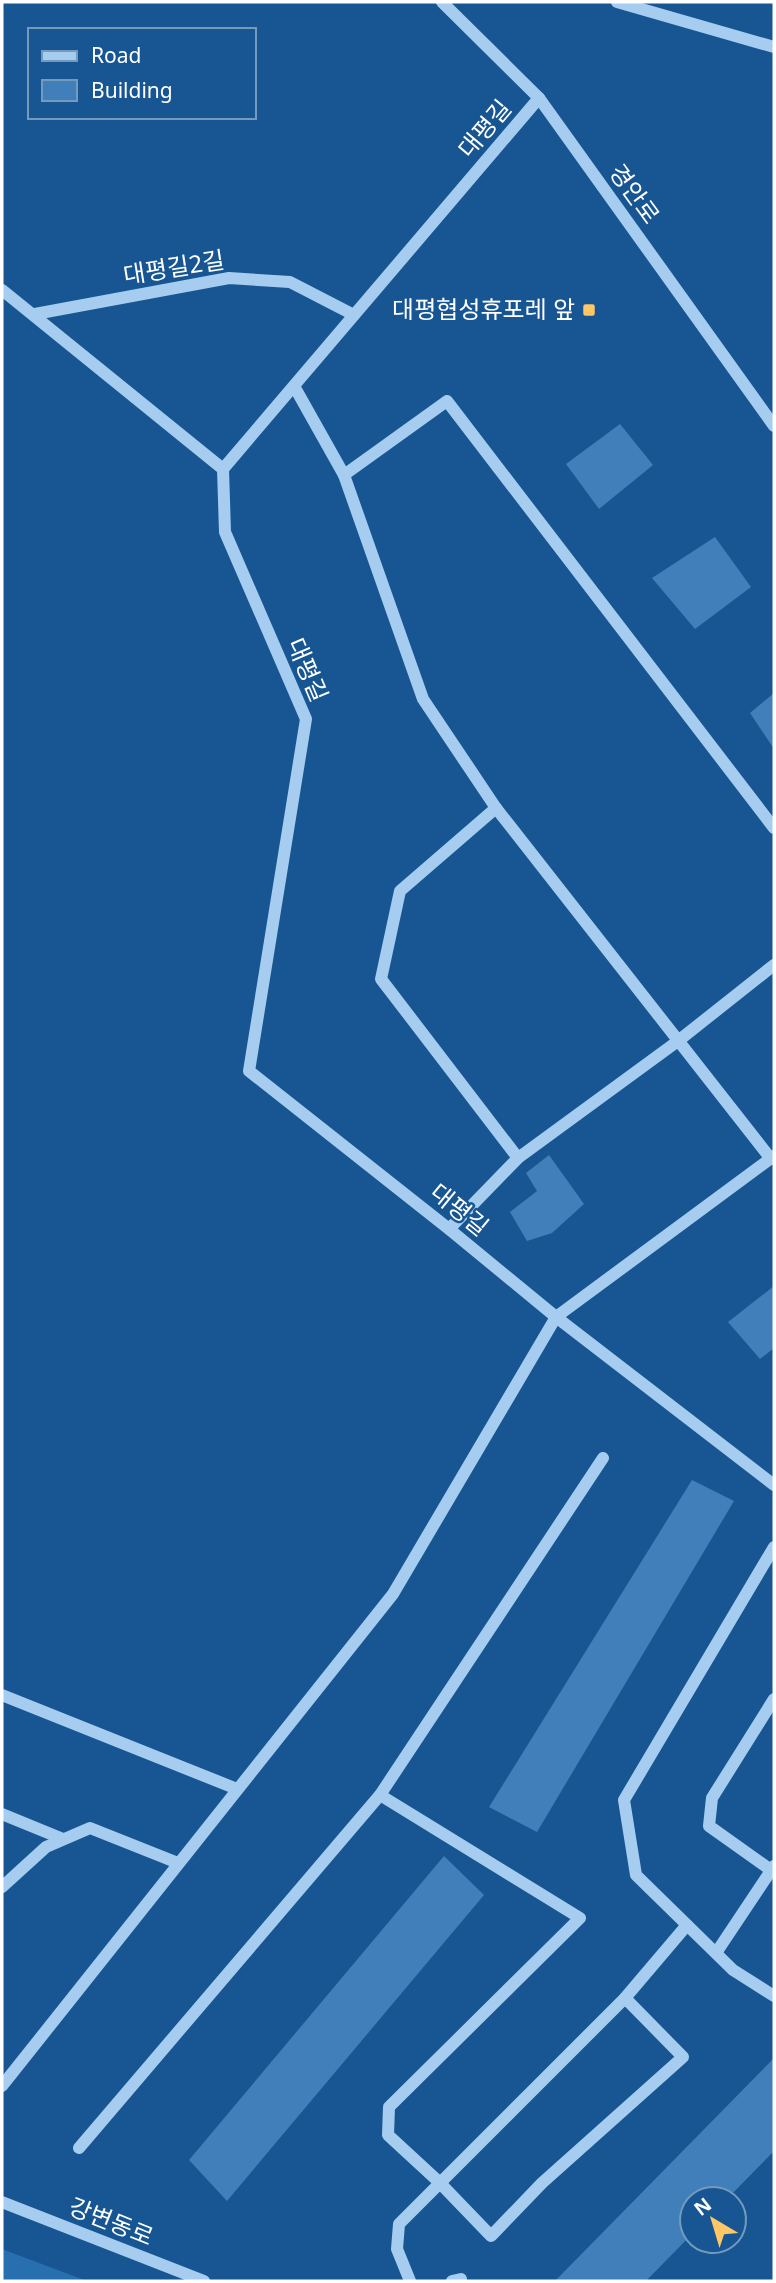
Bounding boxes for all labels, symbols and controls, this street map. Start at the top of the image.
legend [28,28,256,119]
text: Road [91,41,141,69]
text: Building [91,76,173,104]
street label: 대평길 [450,92,518,164]
street label: 경안로 [602,157,668,230]
street label: 대평길2길 [121,242,227,291]
place label: 대평협성휴포레 앞 [392,292,575,325]
marker: 대평협성휴포레 앞 [581,302,597,318]
street label: 대평길 [280,632,337,706]
street label: 대평길 [424,1175,496,1243]
north arrow [678,2185,748,2255]
street label: 강변동로 [64,2189,159,2252]
text: N [688,2192,717,2222]

